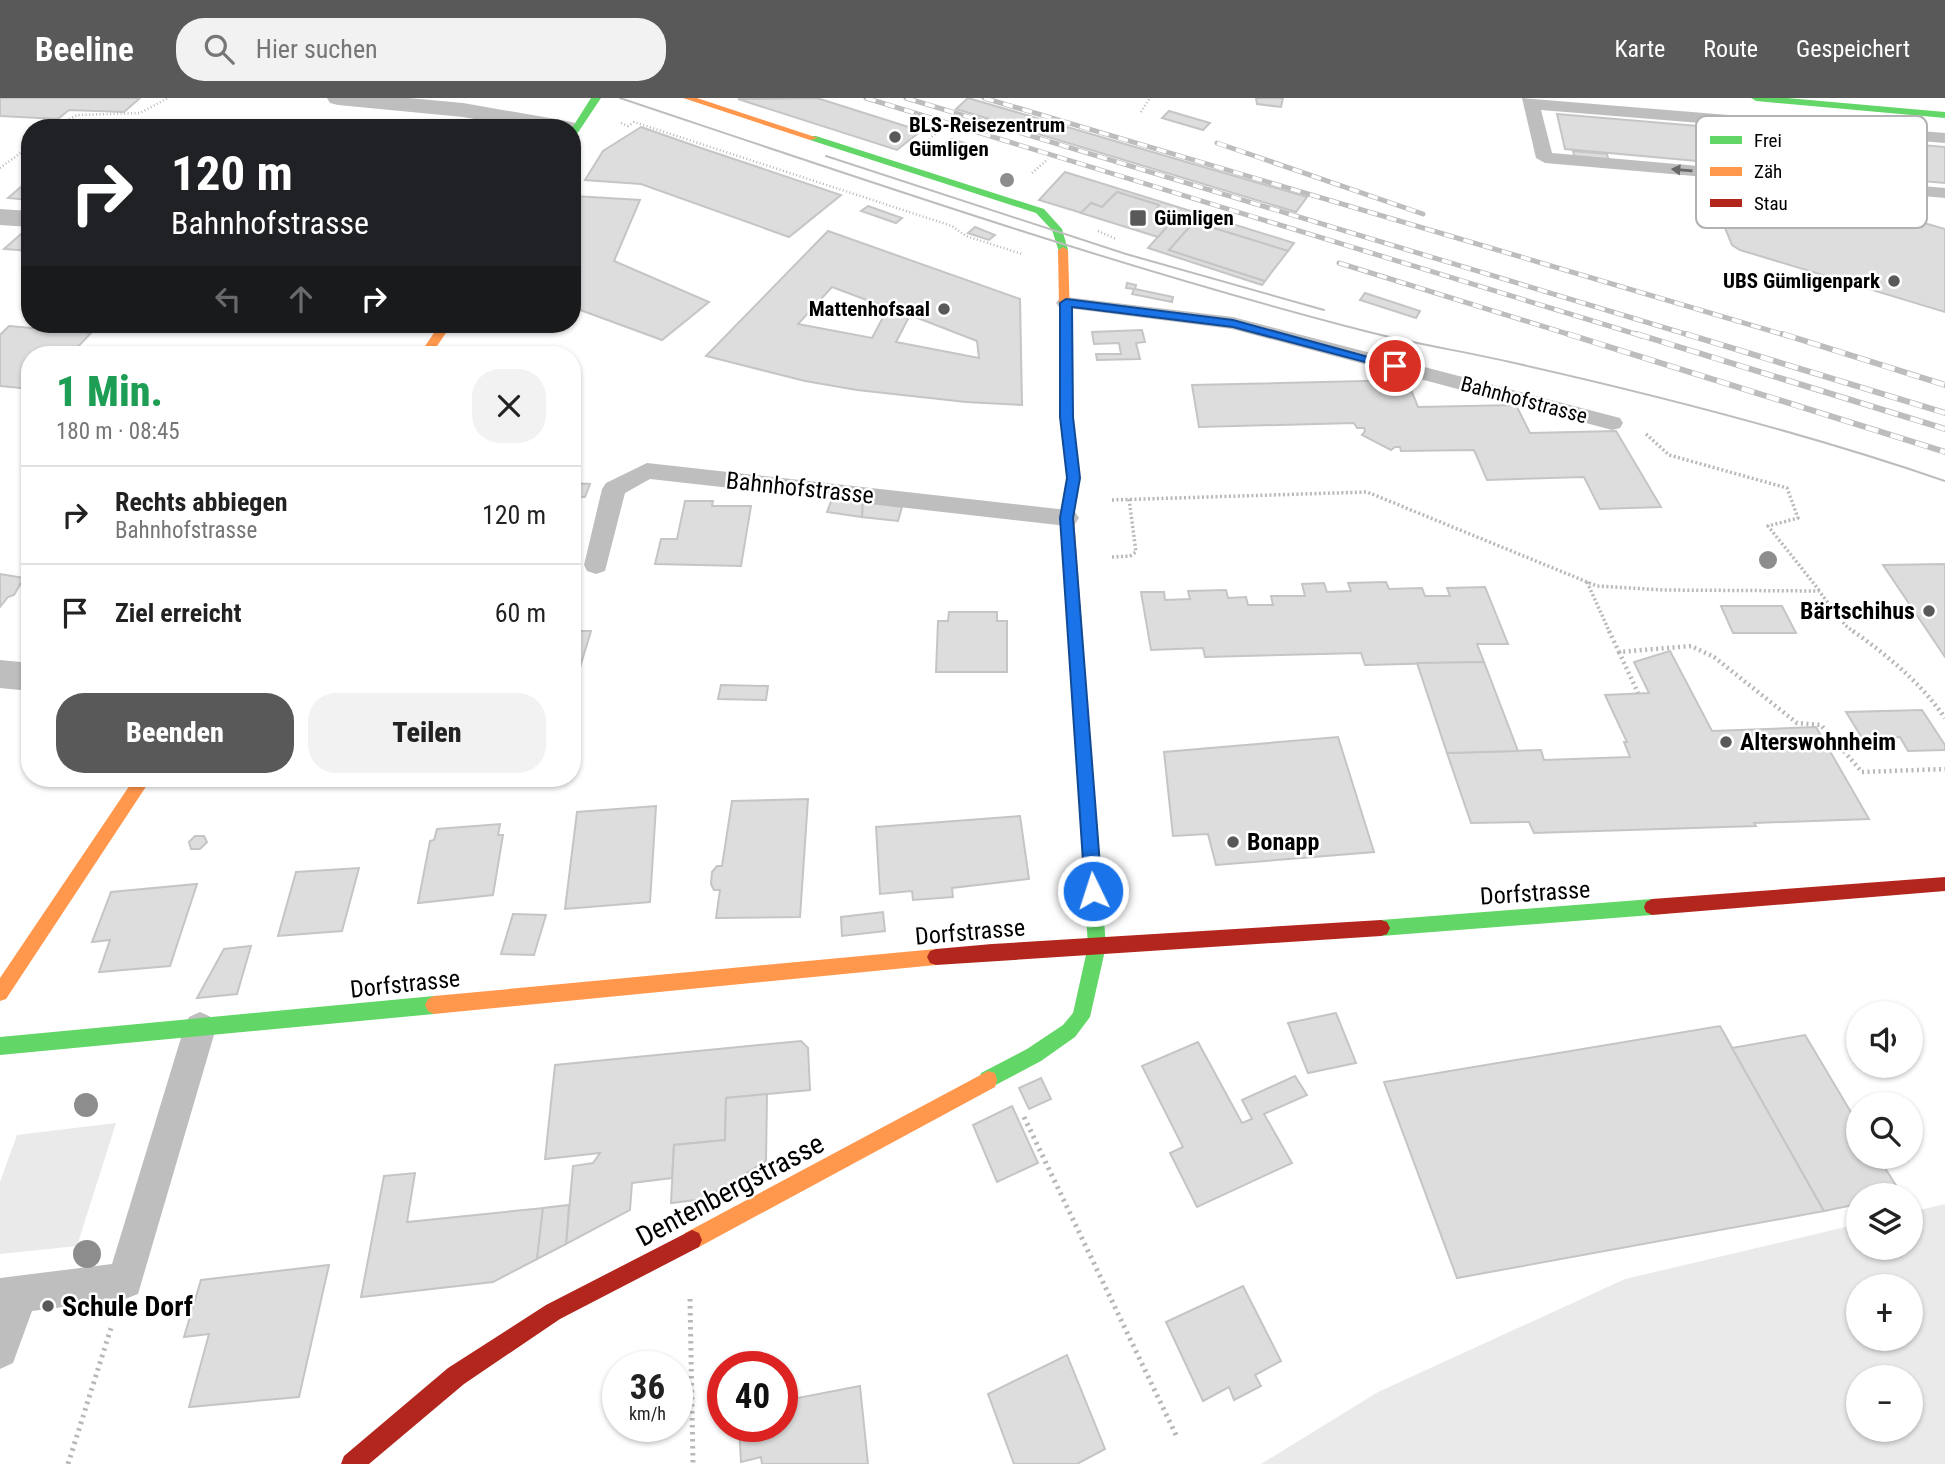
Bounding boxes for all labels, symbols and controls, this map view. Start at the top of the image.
search box [176,18,666,81]
text: Beeline [35,30,134,69]
icon: search [200,30,238,68]
text: Hier suchen [256,34,378,64]
text: Karte [1615,35,1665,63]
text: Route [1703,35,1758,63]
text: Gespeichert [1796,35,1910,63]
place label: BLS-Reisezentrum Gümligen [909,113,1065,161]
legend [1696,116,1927,228]
marker: BLS-Reisezentrum Gümligen [887,129,903,145]
text: Frei [1754,129,1782,152]
text: 120 m [171,145,293,202]
icon: right [56,147,147,238]
text: Zäh [1754,160,1782,183]
one-way arrow [1671,164,1693,175]
text: Stau [1754,192,1788,215]
text: Bahnhofstrasse [171,204,369,242]
place label: Gümligen [1154,206,1234,230]
marker: Gümligen [1128,208,1148,228]
place label: UBS Gümligenpark [1723,269,1881,293]
marker: UBS Gümligenpark [1886,273,1902,289]
icon: left [209,280,247,318]
icon: ahead [282,280,320,318]
icon: right [355,280,393,318]
place label: Mattenhofsaal [809,297,930,321]
marker: Mattenhofsaal [936,301,952,317]
pin [1365,336,1425,396]
icon: arrive [1376,347,1414,385]
text: 1 Min. [56,367,163,416]
button: close [472,369,546,443]
street label: Bahnhofstrasse [1458,372,1590,428]
text: 180 m · 08:45 [56,418,180,445]
street label: Bahnhofstrasse [725,466,875,510]
text: Rechts abbiegen [115,487,288,517]
icon: right [56,496,94,534]
text: 120 m [482,500,546,530]
text: Bahnhofstrasse [115,517,257,544]
icon: arrive [56,594,94,632]
place label: Bärtschihus [1800,597,1915,625]
text: Ziel erreicht [115,598,241,628]
text: 60 m [495,598,546,628]
marker: Bärtschihus [1921,603,1937,619]
button: Beenden [56,693,294,773]
button: Teilen [308,693,546,773]
place label: Alterswohnheim [1740,728,1896,756]
marker: Alterswohnheim [1718,734,1734,750]
place label: Bonapp [1247,828,1319,856]
marker: Bonapp [1225,834,1241,850]
position arrow [1056,854,1130,928]
street label: Dorfstrasse [1479,875,1591,911]
street label: Dorfstrasse [914,913,1026,951]
street label: Dorfstrasse [349,964,461,1004]
map controls [1846,1001,1923,1442]
button: sound [1846,1001,1923,1078]
button: search [1846,1092,1923,1169]
street label: Dentenbergstrasse [631,1127,829,1253]
button: layers [1846,1183,1923,1260]
button: + [1846,1274,1923,1351]
place label: Schule Dorf [62,1290,193,1323]
marker: Schule Dorf [40,1298,56,1314]
speed limit sign: 40 [707,1351,798,1442]
button: − [1846,1365,1923,1442]
text: 36 [630,1367,665,1408]
text: km/h [629,1403,666,1424]

